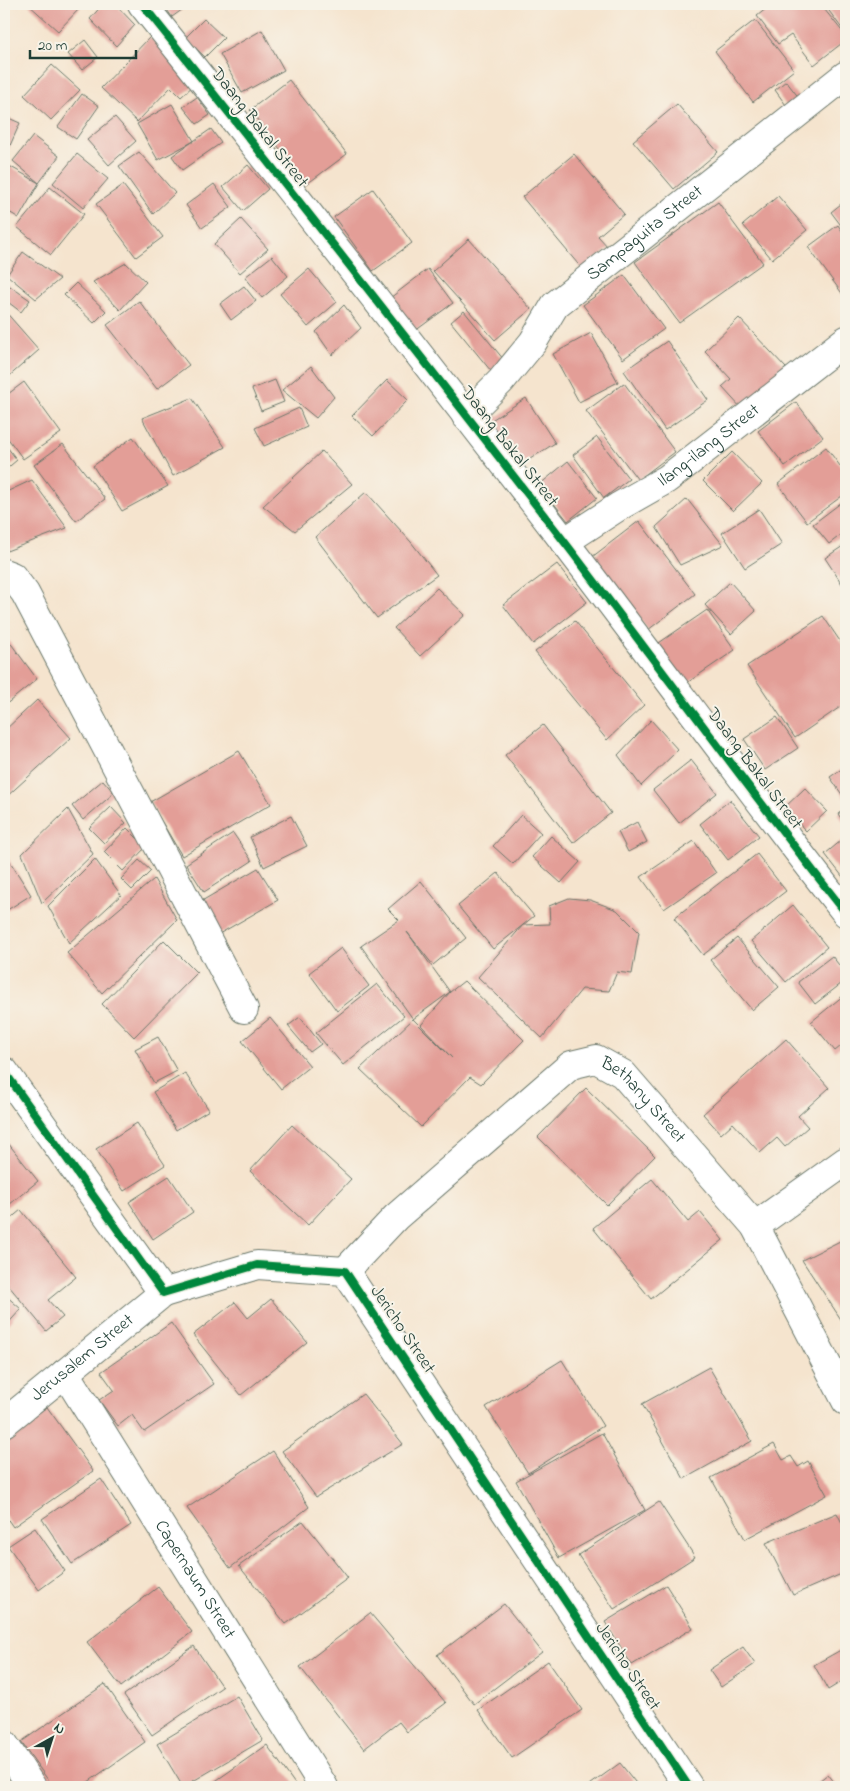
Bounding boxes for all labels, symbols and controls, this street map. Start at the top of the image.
scale bar [30,28,136,60]
text: 20 m [38,35,68,57]
street label: Daang Bakal Street [202,62,314,194]
street label: Sampaguita Street [581,179,709,288]
street label: Daang Bakal Street [452,381,564,513]
street label: Ilang-ilang Street [653,398,766,495]
street label: Daang Bakal Street [698,702,808,836]
street label: Bethany Street [595,1050,691,1150]
street label: Jericho Street [363,1281,441,1379]
street label: Jerusalem Street [26,1308,140,1409]
street label: Capernaum Street [147,1515,241,1644]
street label: Jericho Street [588,1618,666,1716]
north arrow [28,1714,78,1764]
text: N [49,1718,70,1740]

